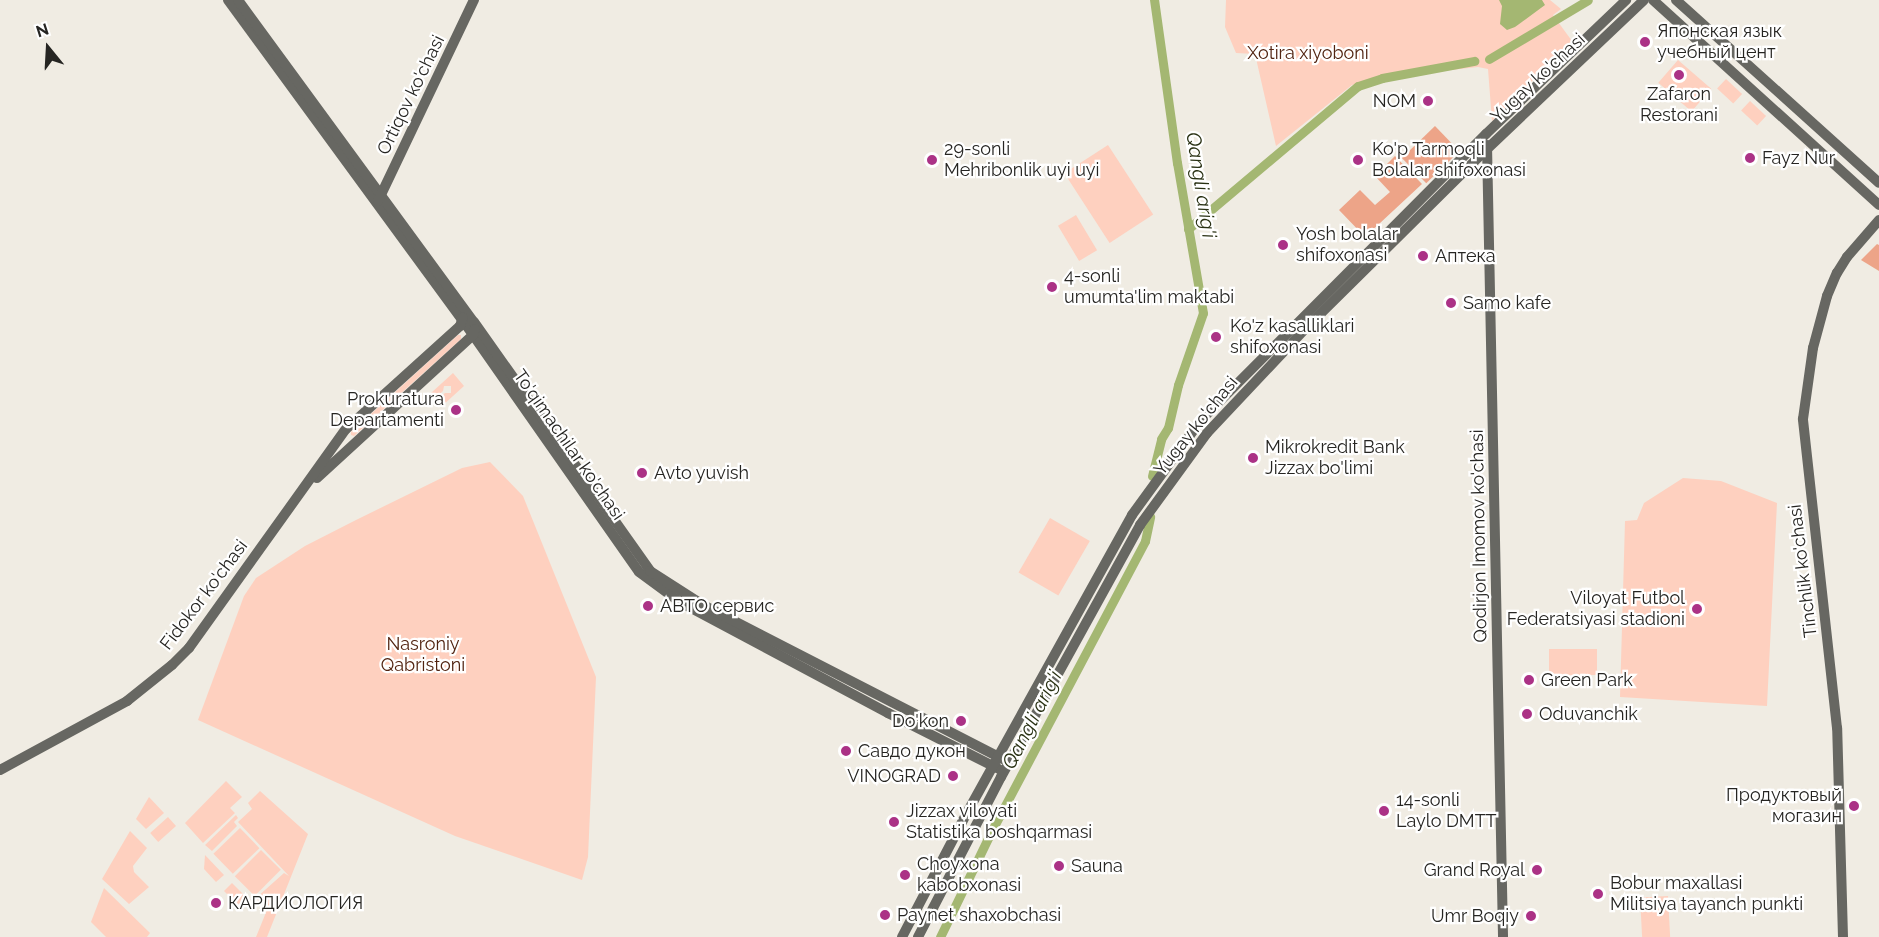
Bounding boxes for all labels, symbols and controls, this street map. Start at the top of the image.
north arrow [18,18,78,78]
text: N [34,19,51,41]
place label: Японская язык учебный цент [1657,21,1782,63]
street label: Yugay ko'chasi [1486,29,1590,127]
street label: Ortiqov ko'chasi [373,32,449,158]
marker: Японская язык учебный цент [1638,35,1652,49]
park label: Xotira xiyoboni [1247,42,1369,64]
marker: Zafaron Restorani [1672,68,1686,82]
place label: Zafaron Restorani [1640,84,1718,127]
place label: NOM [1373,90,1416,112]
marker: NOM [1421,94,1435,108]
water label: Qangli arig'i [1181,130,1221,240]
place label: 29-sonli Mehribonlik uyi uyi [944,139,1100,182]
place label: Ko'p Tarmoqli Bolalar shifoxonasi [1372,139,1526,182]
place label: Fayz Nur [1762,147,1835,169]
marker: Ko'p Tarmoqli Bolalar shifoxonasi [1349,151,1367,169]
marker: Fayz Nur [1743,151,1757,165]
marker: 29-sonli Mehribonlik uyi uyi [925,153,939,167]
place label: Yosh bolalar shifoxonasi [1296,224,1398,266]
marker: Yosh bolalar shifoxonasi [1274,236,1292,254]
place label: Аптека [1435,245,1496,267]
marker: Аптека [1416,249,1430,263]
place label: 4-sonli umumta'lim maktabi [1064,266,1234,308]
marker: 4-sonli umumta'lim maktabi [1045,280,1059,294]
place label: Samo kafe [1463,292,1551,314]
marker: Samo kafe [1444,296,1458,310]
place label: Ko'z kasalliklari shifoxonasi [1230,316,1354,358]
marker: Ko'z kasalliklari shifoxonasi [1207,328,1225,346]
street label: To'qimachilar ko'chasi [509,365,629,525]
street label: Yugay ko'chasi [1149,372,1243,480]
place label: Prokuratura Departamenti [330,389,444,432]
marker: Prokuratura Departamenti [449,403,463,417]
street label: Qodirjon Imomov ko'chasi [1466,429,1492,643]
place label: Mikrokredit Bank Jizzax bo'limi [1265,437,1405,480]
marker: Mikrokredit Bank Jizzax bo'limi [1246,451,1260,465]
place label: Avto yuvish [654,462,749,484]
marker: Avto yuvish [635,466,649,480]
street label: Tinchlik ko'chasi [1784,503,1822,639]
street label: Fidokor ko'chasi [156,536,252,654]
place label: Viloyat Futbol Federatsiyasi stadioni [1507,588,1685,630]
place label: АВТО сервис [660,595,774,617]
marker: АВТО сервис [641,599,655,613]
marker: Viloyat Futbol Federatsiyasi stadioni [1690,602,1704,616]
park label: Nasroniy Qabristoni [381,634,465,676]
water label: Qangli arig'i [997,667,1067,773]
place label: Green Park [1541,669,1633,691]
marker: Green Park [1522,673,1536,687]
place label: Oduvanchik [1539,703,1638,725]
marker: Oduvanchik [1520,707,1534,721]
place label: Do'kon [892,710,949,732]
marker: Do'kon [954,714,968,728]
place label: Cавдо дукон [858,740,966,762]
marker: Cавдо дукон [839,744,853,758]
place label: VINOGRAD [847,765,941,787]
marker: VINOGRAD [946,769,960,783]
place label: Продуктовый могазин [1726,785,1842,828]
place label: 14-sonli Laylo DMTT [1396,790,1497,832]
marker: Продуктовый могазин [1847,799,1861,813]
place label: Jizzax viloyati Statistika boshqarmasi [906,801,1092,844]
marker: 14-sonli Laylo DMTT [1377,804,1391,818]
marker: Jizzax viloyati Statistika boshqarmasi [887,815,901,829]
place label: Choyxona kabobxonasi [917,854,1021,896]
place label: Sauna [1071,855,1123,877]
marker: Sauna [1052,859,1066,873]
place label: Grand Royal [1424,859,1525,881]
marker: Grand Royal [1530,863,1544,877]
marker: Choyxona kabobxonasi [898,868,912,882]
place label: Bobur maxallasi Militsiya tayanch punkti [1610,873,1803,916]
marker: Bobur maxallasi Militsiya tayanch punkti [1591,887,1605,901]
place label: КАРДИОЛОГИЯ [228,892,363,914]
marker: КАРДИОЛОГИЯ [209,896,223,910]
place label: Paynet shaxobchasi [897,904,1061,926]
place label: Umr Boqiy [1431,905,1519,927]
marker: Paynet shaxobchasi [878,908,892,922]
marker: Umr Boqiy [1524,909,1538,923]

